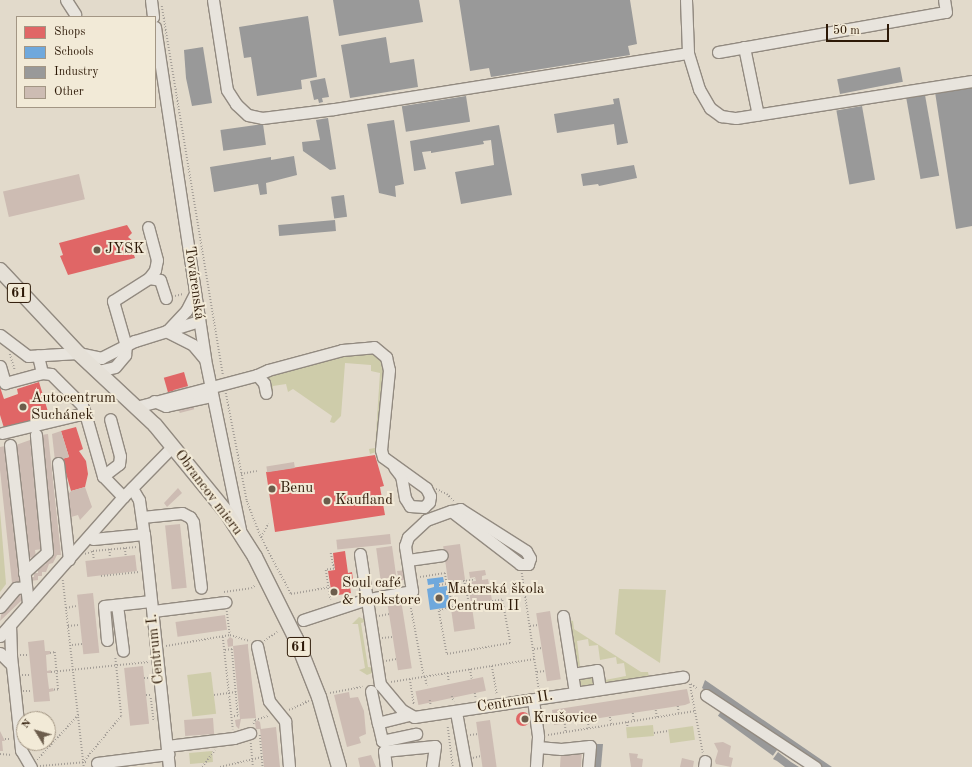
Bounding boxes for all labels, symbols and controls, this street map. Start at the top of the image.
legend [16,16,156,108]
scale bar [828,16,891,42]
text: 50 m [833,25,860,37]
text: Shops [54,26,85,38]
text: Schools [54,46,94,58]
text: Industry [54,66,99,78]
text: Other [54,86,84,98]
place label: JYSK [105,241,145,259]
marker: JYSK [92,245,102,255]
street label: Továrenská [180,245,208,321]
road number: 61 [6,281,32,305]
place label: Autocentrum Suchánek [31,389,116,424]
marker: Autocentrum Suchánek [18,402,28,412]
street label: Obrancov mieru [170,447,246,539]
place label: Benu [280,480,313,498]
marker: Benu [267,484,277,494]
place label: Kaufland [335,492,393,510]
marker: Kaufland [322,496,332,506]
place label: Soul café & bookstore [342,574,421,609]
place label: Materská škola Centrum II [447,580,544,615]
marker: Soul café & bookstore [329,587,339,597]
marker: Materská škola Centrum II [434,593,444,603]
street label: Centrum I. [143,613,169,685]
road number: 61 [286,635,312,659]
street label: Centrum II. [476,687,554,717]
place label: Krušovice [533,710,597,728]
north arrow [16,711,56,751]
marker: Krušovice [520,714,530,724]
text: N [20,717,34,731]

